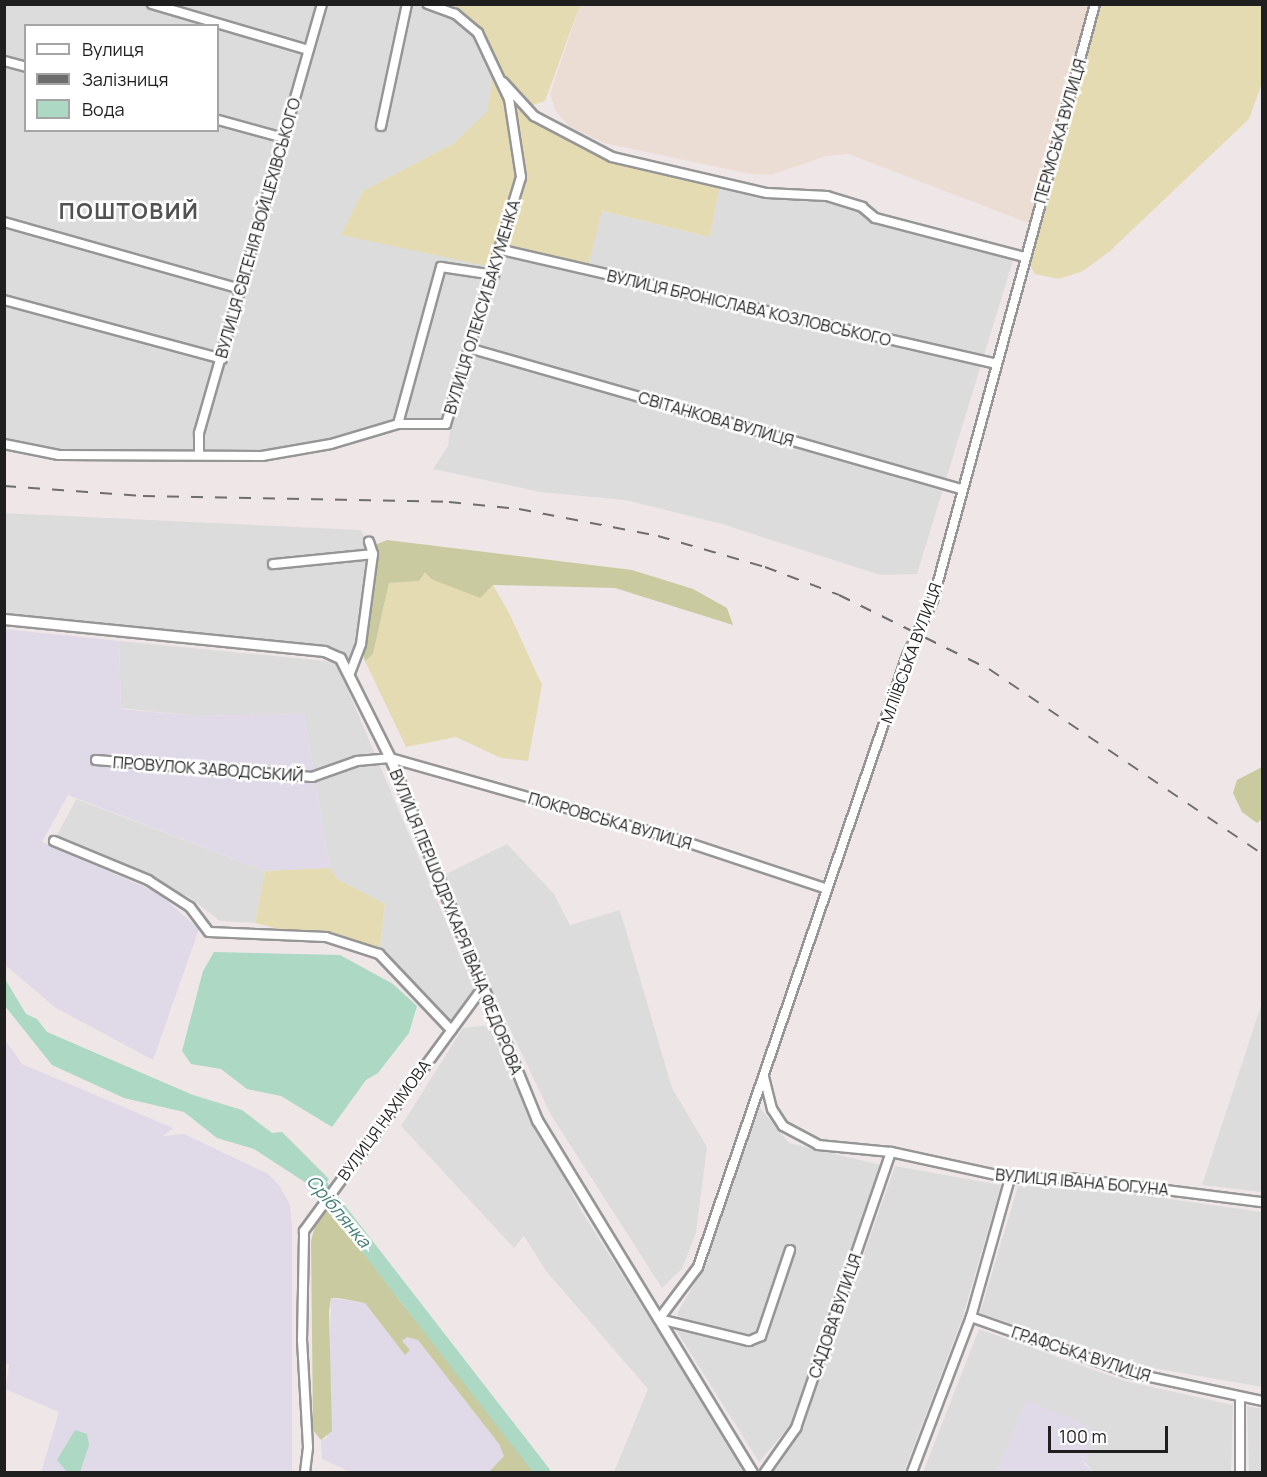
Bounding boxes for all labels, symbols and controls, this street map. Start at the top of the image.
legend [24,24,219,132]
text: Вулиця [82,37,144,61]
street label: ПЕРМСЬКА ВУЛИЦЯ [1030,57,1090,205]
text: Залізниця [82,67,168,91]
street label: ВУЛИЦЯ ЄВГЕНІЯ ВОЙЦЕХІВСЬКОГО [212,96,304,360]
text: Вода [82,97,124,121]
street label: ВУЛИЦЯ ОЛЕКСИ БАКУМЕНКА [440,197,524,417]
district label: ПОШТОВИЙ [59,199,199,225]
street label: ВУЛИЦЯ БРОНІСЛАВА КОЗЛОВСЬКОГО [605,266,893,350]
street label: СВІТАНКОВА ВУЛИЦЯ [636,388,796,450]
street label: МЛІЇВСЬКА ВУЛИЦЯ [877,580,945,726]
street label: ПРОВУЛОК ЗАВОДСЬКИЙ [112,753,304,785]
street label: ВУЛИЦЯ ПЕРШОДРУКАРЯ ІВАНА ФЕДОРОВА [386,766,526,1078]
street label: ПОКРОВСЬКА ВУЛИЦЯ [526,788,694,854]
street label: ВУЛИЦЯ НАХІМОВА [334,1056,434,1184]
street label: ВУЛИЦЯ ІВАНА БОГУНА [995,1165,1169,1199]
water label: Сріблянка [302,1170,376,1252]
street label: САДОВА ВУЛИЦЯ [805,1251,865,1381]
street label: ГРАФСЬКА ВУЛИЦЯ [1009,1322,1153,1386]
scale bar [1051,1414,1171,1452]
text: 100 m [1059,1424,1107,1448]

